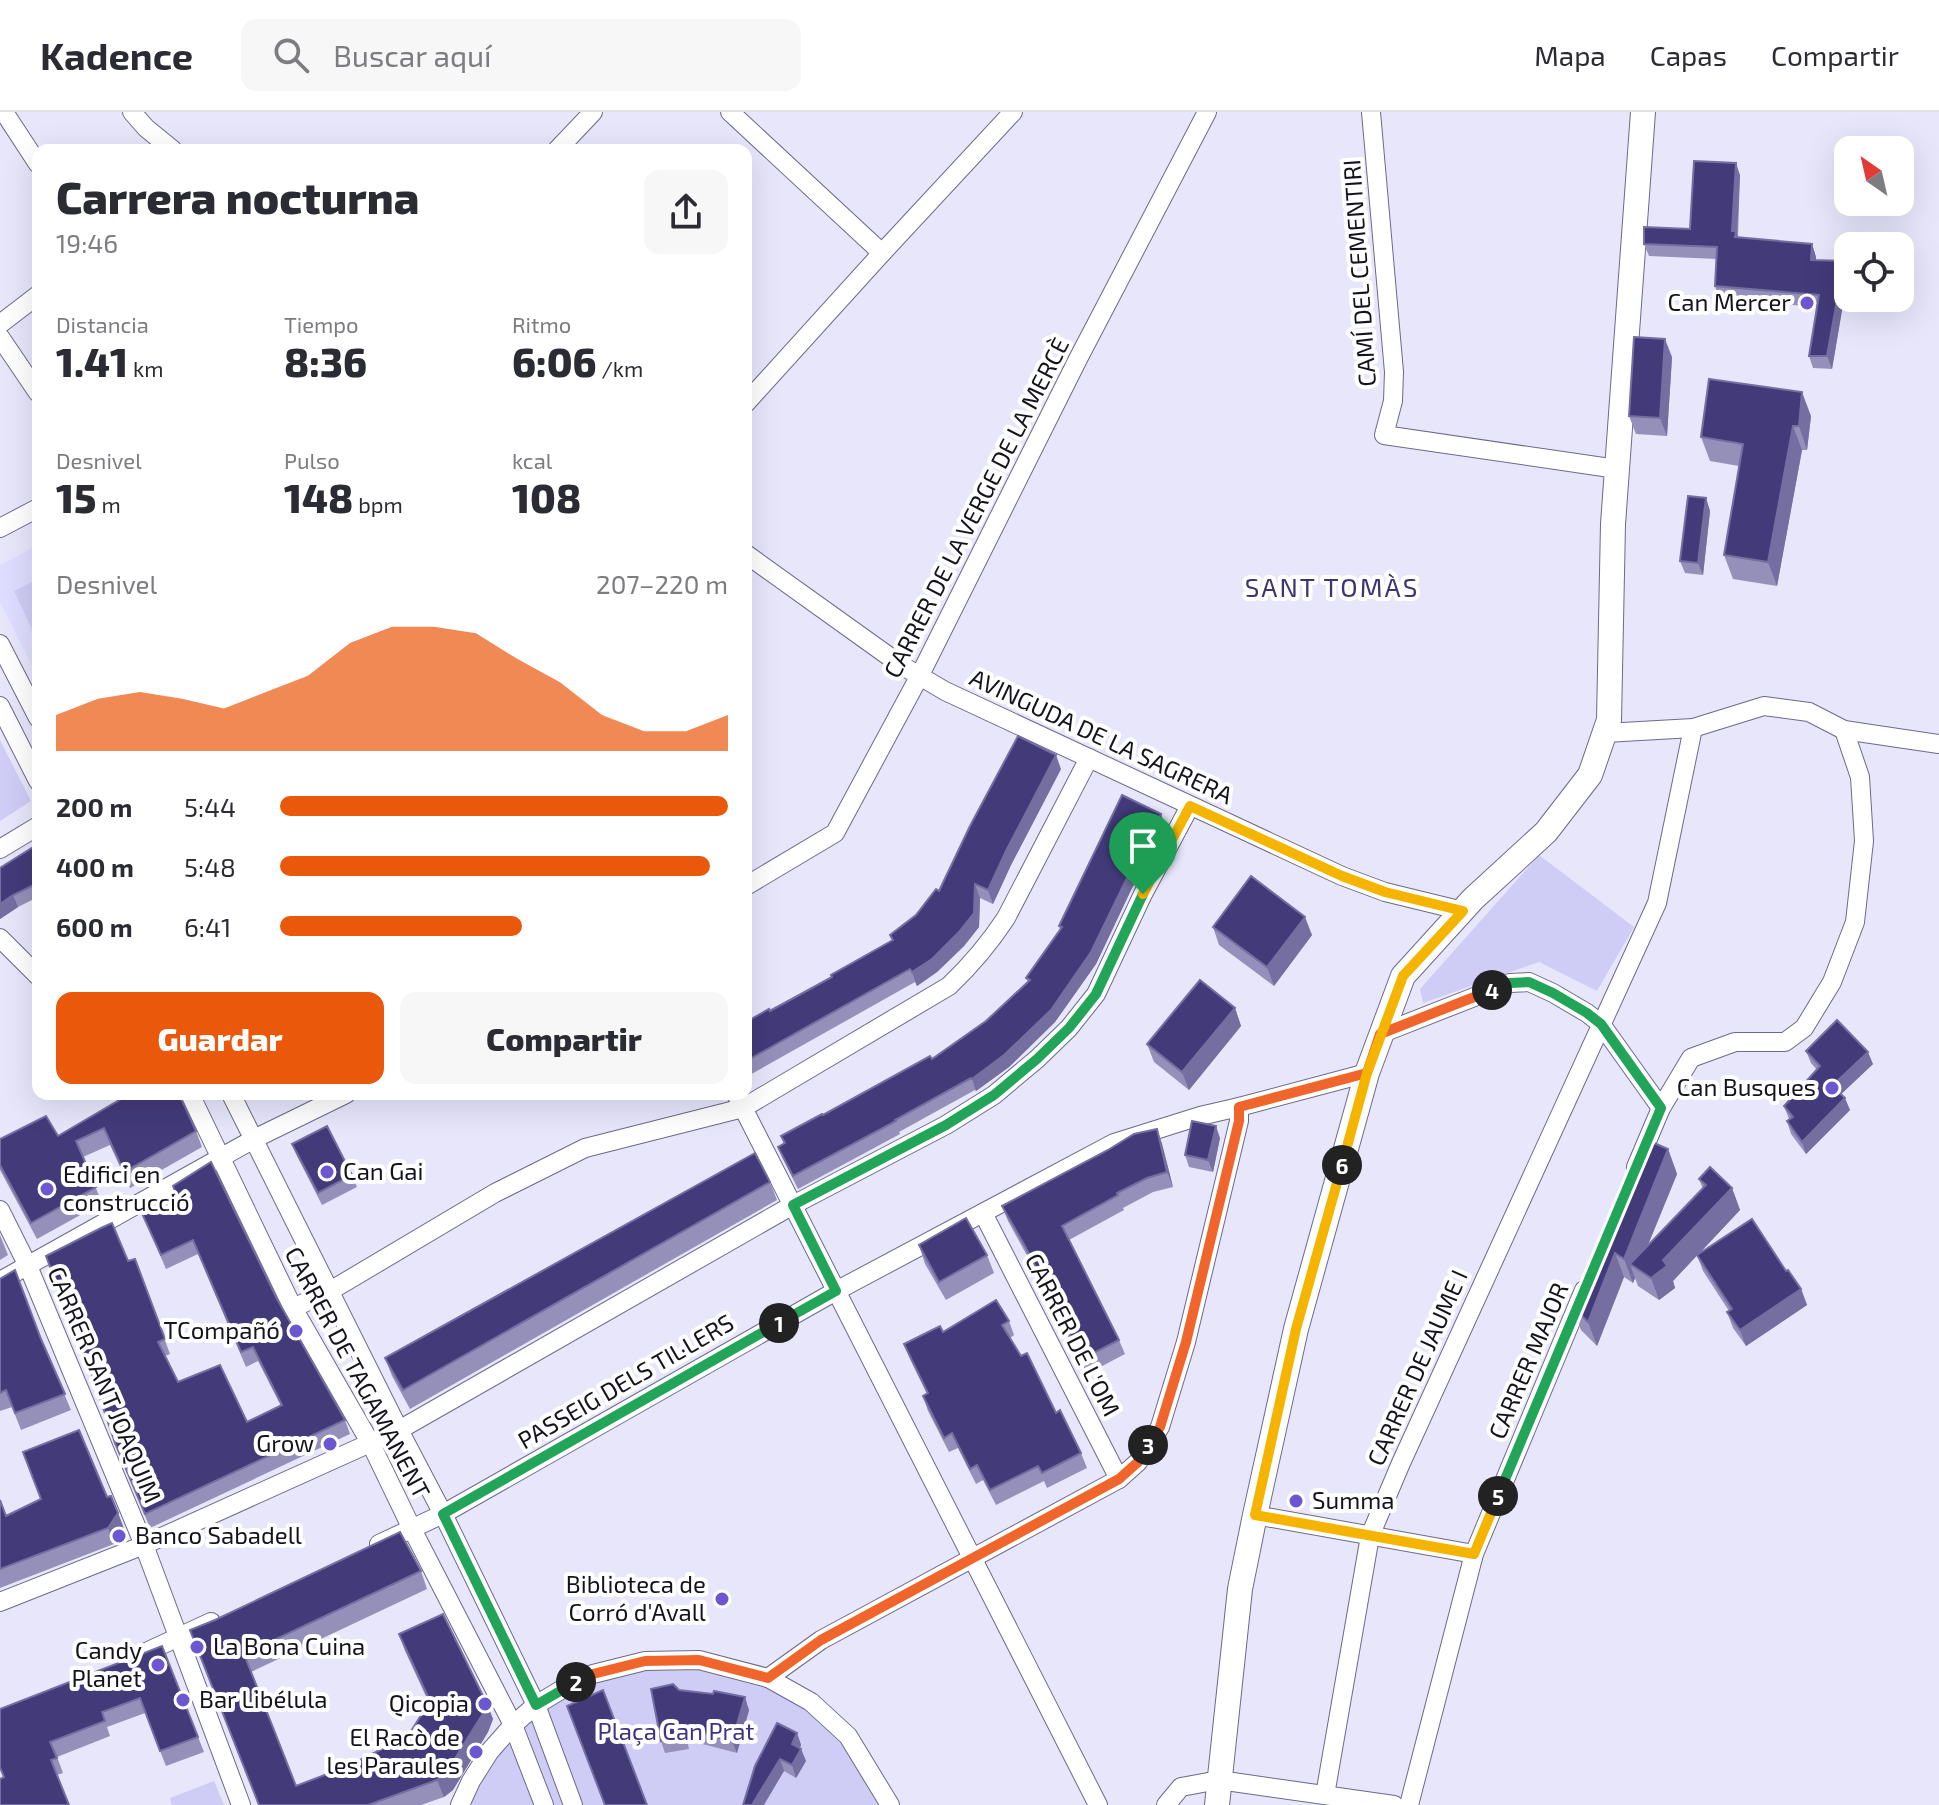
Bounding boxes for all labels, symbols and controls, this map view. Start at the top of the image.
search box [241,19,801,91]
text: Kadence [40,32,193,78]
icon: search [269,33,313,77]
text: Buscar aquí [333,37,492,73]
text: Mapa [1534,38,1606,72]
text: Capas [1650,38,1727,72]
text: Compartir [1771,38,1899,72]
north arrow [1834,136,1914,216]
map controls [1834,136,1914,312]
street label: CAMÍ DEL CEMENTIRI [1336,159,1381,388]
text: Carrera nocturna [56,170,419,223]
button: share [644,170,728,254]
text: 19:46 [56,227,118,258]
button: locate [1834,232,1914,312]
place label: Can Mercer [1668,287,1791,316]
marker: Can Mercer [1798,294,1816,312]
text: Distancia [56,311,149,337]
text: Tiempo [284,311,359,337]
text: Ritmo [512,311,571,337]
street label: CARRER DE LA VERGE DE LA MERCÈ [877,332,1074,682]
text: 1.41 [56,337,128,385]
text: 8:36 [284,337,367,385]
text: 6:06 [512,337,597,385]
text: km [128,355,163,381]
text: /km [597,355,643,381]
text: Desnivel [56,447,142,473]
text: Pulso [284,447,340,473]
text: kcal [512,447,552,473]
text: 15 [56,473,96,521]
text: 148 [284,473,353,521]
text: 108 [512,473,581,521]
text: m [96,491,121,517]
text: bpm [353,491,403,517]
text: Desnivel [56,568,157,599]
text: 207–220 m [596,568,728,599]
district label: SANT TOMÀS [1245,571,1419,602]
street label: AVINGUDA DE LA SAGRERA [966,662,1238,809]
text: 200 m [56,791,132,822]
text: 5:44 [184,791,236,822]
pin [1109,812,1177,894]
icon: arrive [1121,824,1165,868]
text: 400 m [56,851,134,882]
text: 5:48 [184,851,236,882]
text: 600 m [56,911,133,942]
text: 6:41 [184,911,231,942]
pin: 4 [1472,970,1512,1010]
text: 4 [1485,977,1499,1003]
button: Guardar [56,992,384,1084]
button: Compartir [400,992,728,1084]
place label: Can Busques [1677,1072,1816,1101]
marker: Can Busques [1823,1079,1841,1097]
pin: 6 [1322,1145,1362,1185]
text: 6 [1336,1152,1348,1178]
place label: Can Gai [343,1156,423,1185]
place label: Edifici en construcció [63,1159,190,1216]
marker: Can Gai [318,1163,336,1181]
marker: Edifici en construcció [38,1180,56,1198]
street label: CARRER DE TAGAMANENT [280,1242,437,1503]
street label: CARRER DE L'OM [1020,1248,1127,1421]
street label: CARRER SANT JOAQUIM [42,1262,168,1507]
street label: CARRER DE JAUME I [1360,1265,1473,1470]
street label: CARRER MAJOR [1482,1278,1574,1443]
pin: 1 [759,1303,799,1343]
street label: PASSEIG DELS TIL·LERS [512,1307,738,1454]
text: 1 [774,1310,784,1336]
place label: TCompañó [163,1315,280,1344]
marker: TCompañó [287,1322,305,1340]
pin: 3 [1128,1425,1168,1465]
place label: Grow [256,1428,314,1457]
text: 3 [1142,1432,1154,1458]
marker: Grow [321,1435,339,1453]
pin: 5 [1478,1476,1518,1516]
text: 5 [1492,1483,1504,1509]
place label: Summa [1312,1485,1394,1514]
marker: Summa [1287,1492,1305,1510]
place label: Banco Sabadell [135,1520,302,1549]
marker: Banco Sabadell [110,1527,128,1545]
place label: Biblioteca de Corró d'Avall [566,1569,706,1626]
marker: Biblioteca de Corró d'Avall [713,1590,731,1608]
place label: La Bona Cuina [213,1631,365,1660]
place label: Candy Planet [72,1635,142,1692]
marker: La Bona Cuina [188,1638,206,1656]
marker: Candy Planet [149,1656,167,1674]
pin: 2 [556,1662,596,1702]
text: 2 [570,1669,582,1695]
place label: Bar Libélula [199,1684,328,1713]
place label: Qicopia [389,1688,469,1717]
marker: Bar Libélula [174,1691,192,1709]
marker: Qicopia [476,1695,494,1713]
park label: Plaça Can Prat [598,1716,754,1746]
place label: El Racò de les Paraules [327,1722,460,1779]
marker: El Racò de les Paraules [467,1743,485,1761]

